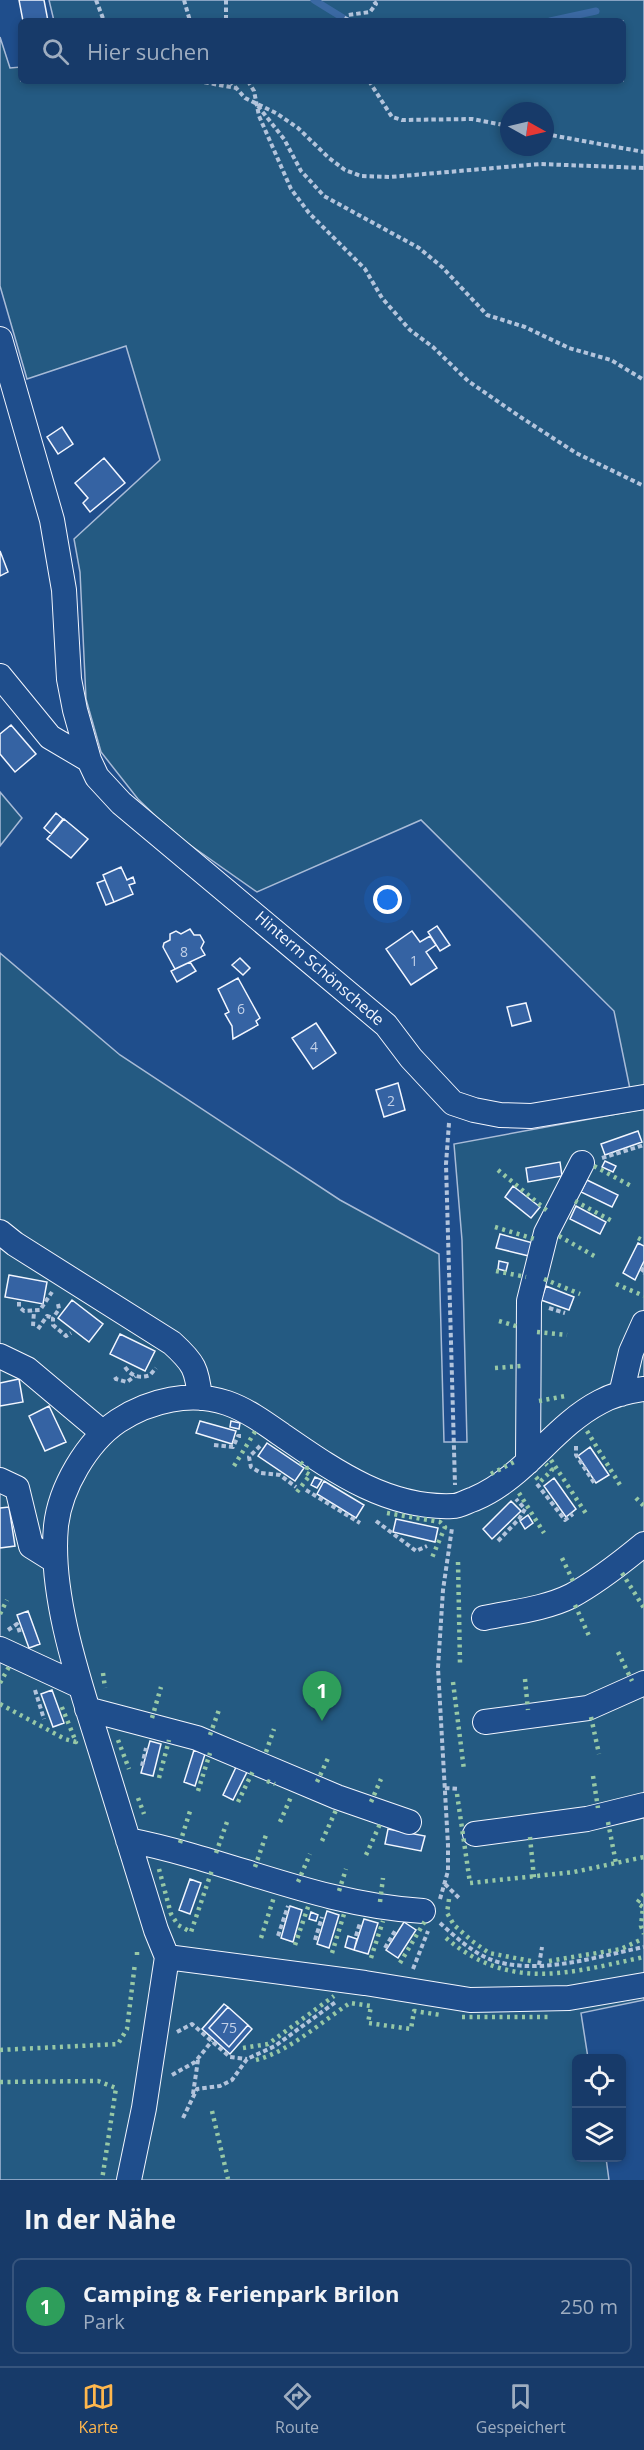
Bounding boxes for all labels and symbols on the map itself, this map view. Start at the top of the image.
north arrow [500,102,554,156]
your location [373,885,402,914]
street label: Hinterm Schönschede [251,906,389,1030]
house number: 8 [180,942,188,961]
house number: 1 [410,951,418,970]
house number: 6 [237,999,245,1018]
house number: 4 [310,1037,318,1056]
house number: 2 [387,1091,395,1110]
pin: 1 [302,1672,342,1721]
house number: 75 [221,2018,237,2037]

